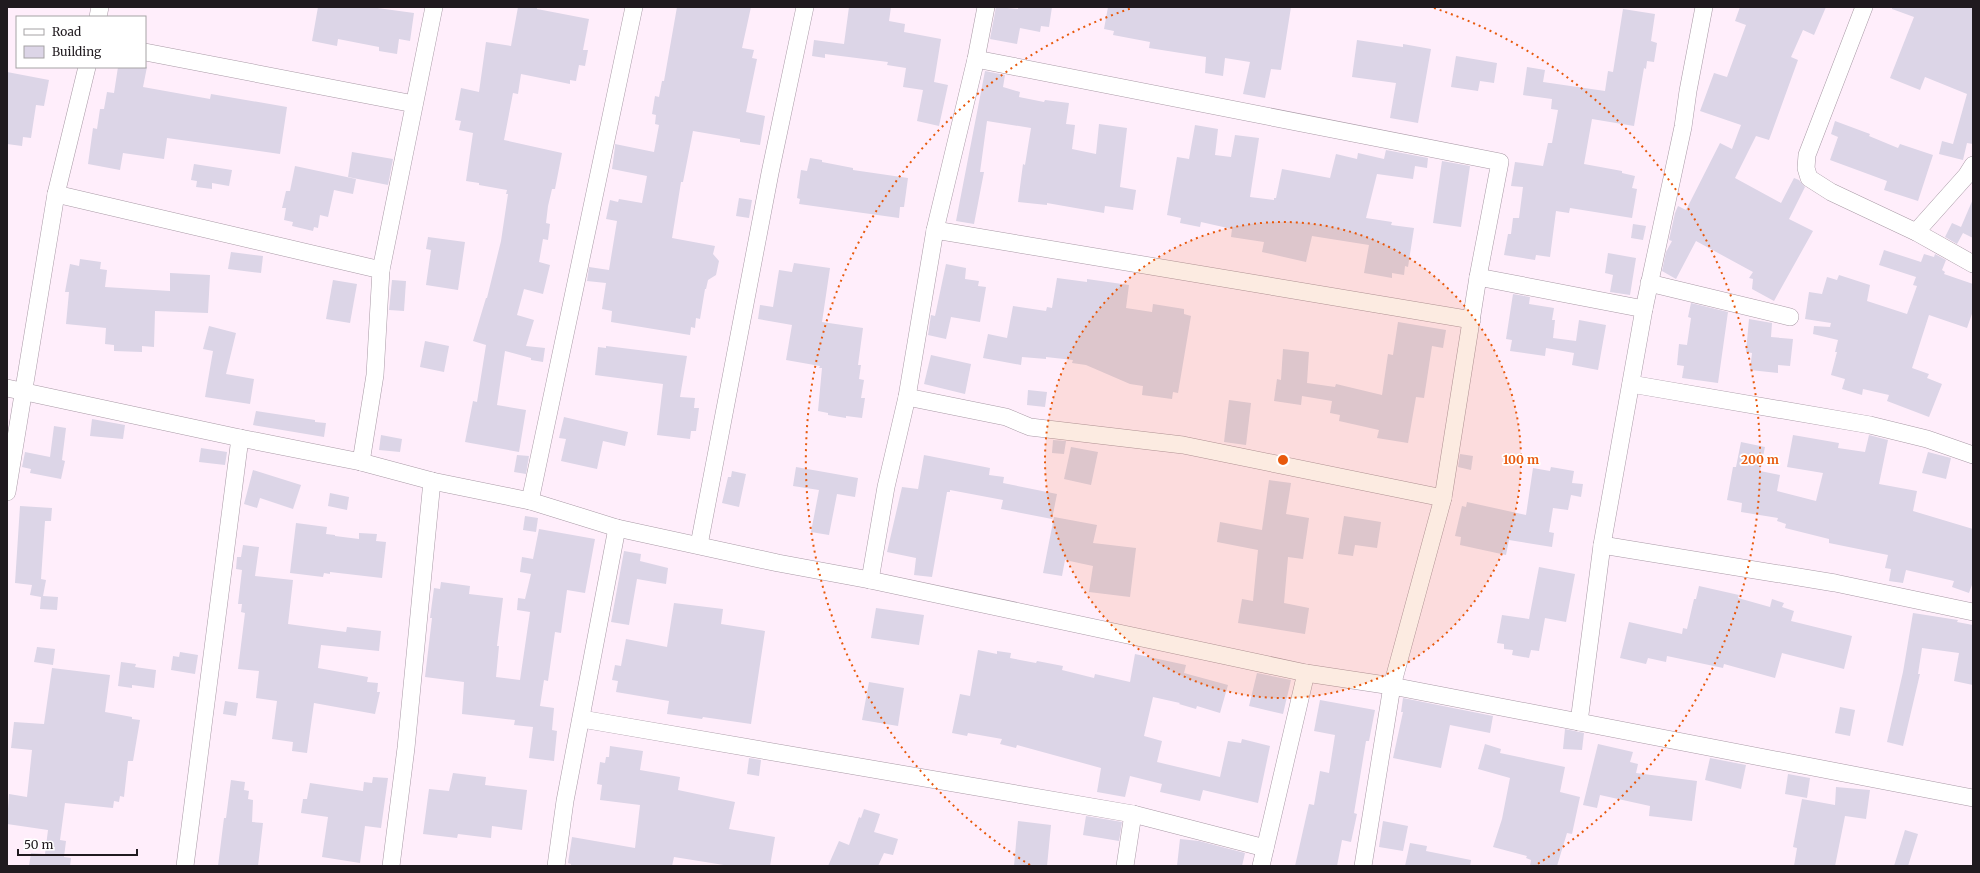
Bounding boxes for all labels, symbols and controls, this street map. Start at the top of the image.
legend [16,16,146,68]
text: Road [52,24,81,39]
text: Building [52,44,102,59]
text: 100 m [1503,452,1539,467]
text: 200 m [1741,452,1779,467]
centre of rings [1276,453,1290,467]
scale bar [18,831,137,857]
text: 50 m [24,837,53,852]

